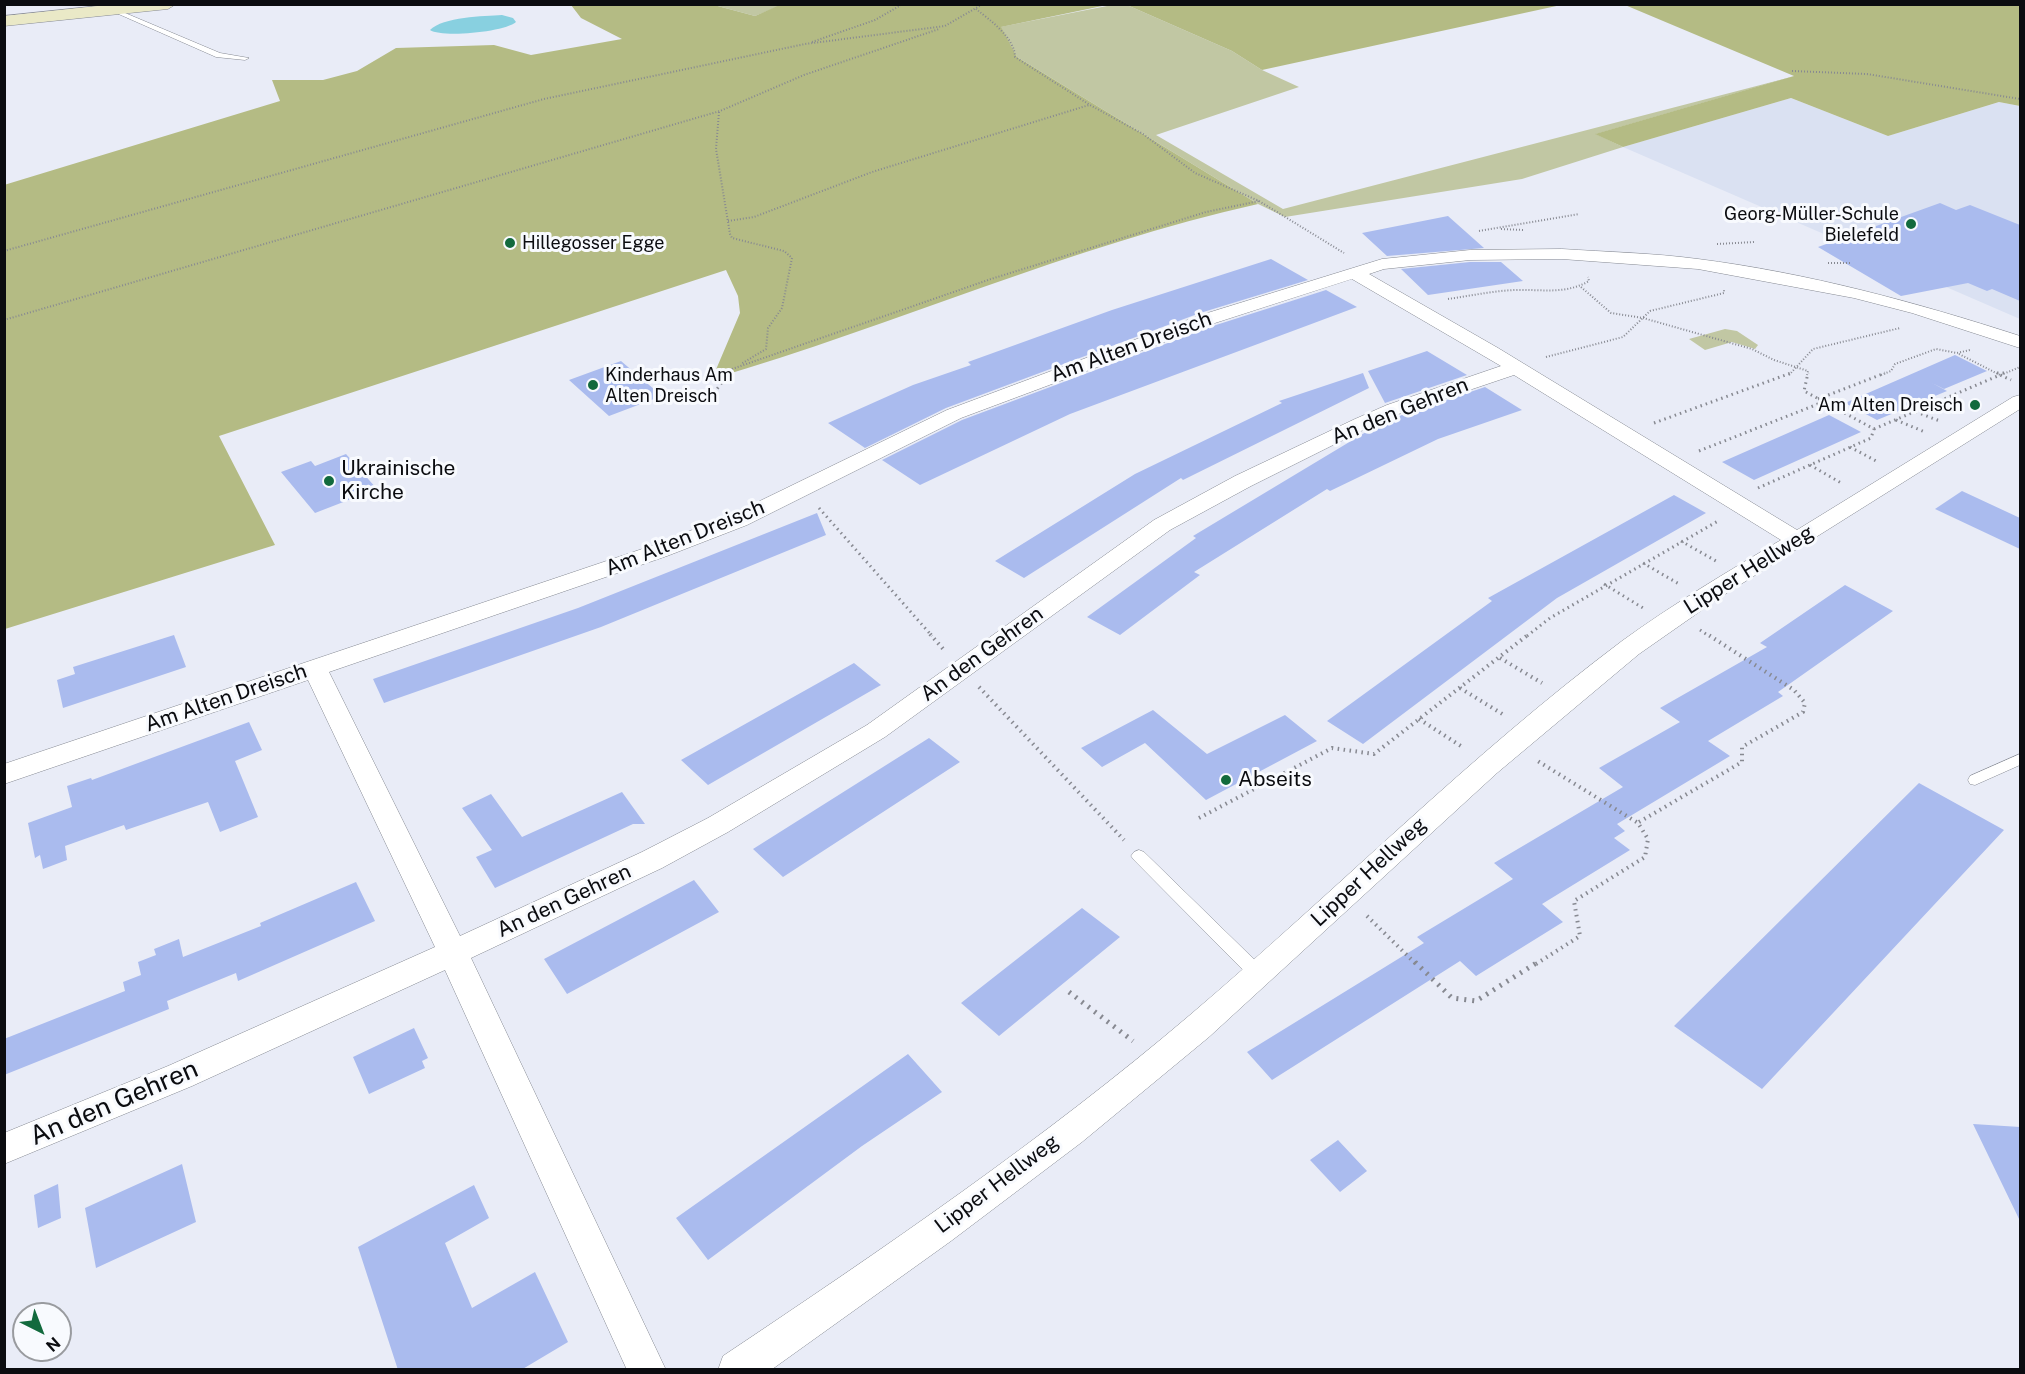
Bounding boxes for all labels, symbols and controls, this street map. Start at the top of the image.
place label: Georg-Müller-Schule Bielefeld [1724,203,1899,246]
marker: Georg-Müller-Schule Bielefeld [1904,217,1918,231]
place label: Hillegosser Egge [522,232,665,254]
marker: Hillegosser Egge [503,236,517,250]
street label: Am Alten Dreisch [1047,306,1215,388]
place label: Kinderhaus Am Alten Dreisch [605,364,733,406]
street label: An den Gehren [1328,372,1472,450]
marker: Kinderhaus Am Alten Dreisch [586,378,600,392]
place label: Am Alten Dreisch [1818,394,1963,416]
marker: Am Alten Dreisch [1968,398,1982,412]
place label: Ukrainische Kirche [341,456,455,506]
marker: Ukrainische Kirche [322,474,336,488]
street label: Am Alten Dreisch [602,495,768,581]
street label: Lipper Hellweg [1679,520,1819,620]
street label: An den Gehren [916,601,1048,707]
street label: Am Alten Dreisch [142,659,310,737]
place label: Abseits [1238,767,1312,793]
marker: Abseits [1219,773,1233,787]
street label: Lipper Hellweg [1306,812,1432,932]
street label: An den Gehren [493,859,635,943]
street label: An den Gehren [25,1054,203,1152]
street label: Lipper Hellweg [930,1129,1064,1239]
north arrow [12,1302,72,1362]
text: N [42,1333,64,1356]

